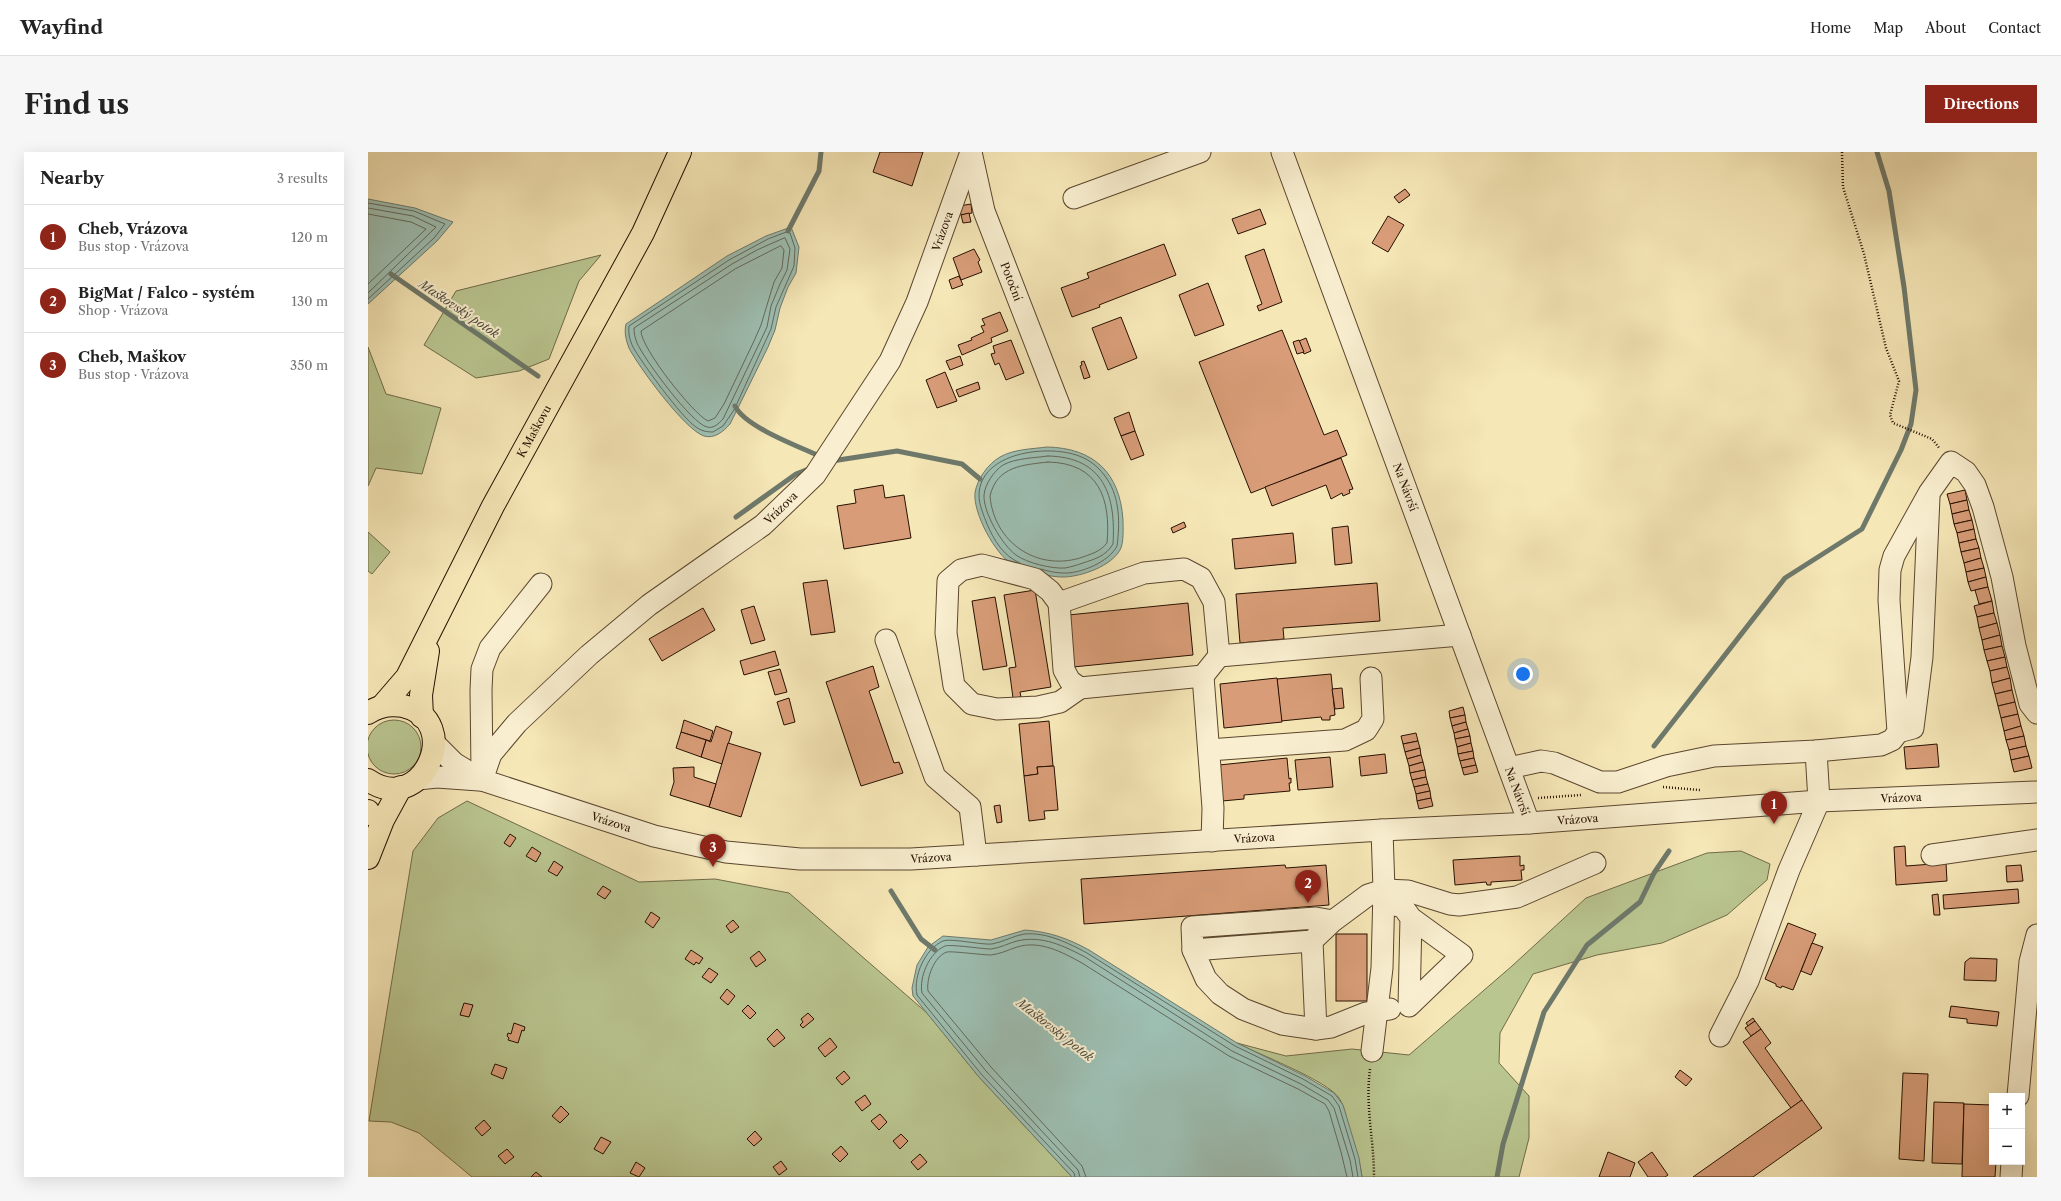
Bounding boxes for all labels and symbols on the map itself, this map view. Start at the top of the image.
street label: Vrázova [929,209,956,254]
street label: Potoční [997,260,1025,303]
water label: Maškovský potok [415,275,503,341]
street label: K Maškovu [514,402,554,460]
street label: Na Návrší [1390,461,1421,514]
street label: Vrázova [760,489,801,528]
your location [1513,664,1533,684]
street label: Na Návrší [1502,765,1533,818]
street label: Vrázova [1879,790,1922,805]
pin: 1 [1761,791,1787,824]
street label: Vrázova [589,809,633,835]
street label: Vrázova [1556,811,1599,828]
street label: Vrázova [1232,830,1275,846]
pin: 3 [700,834,726,867]
street label: Vrázova [909,850,952,866]
pin: 2 [1295,870,1321,903]
water label: Maškovský potok [1012,994,1097,1065]

